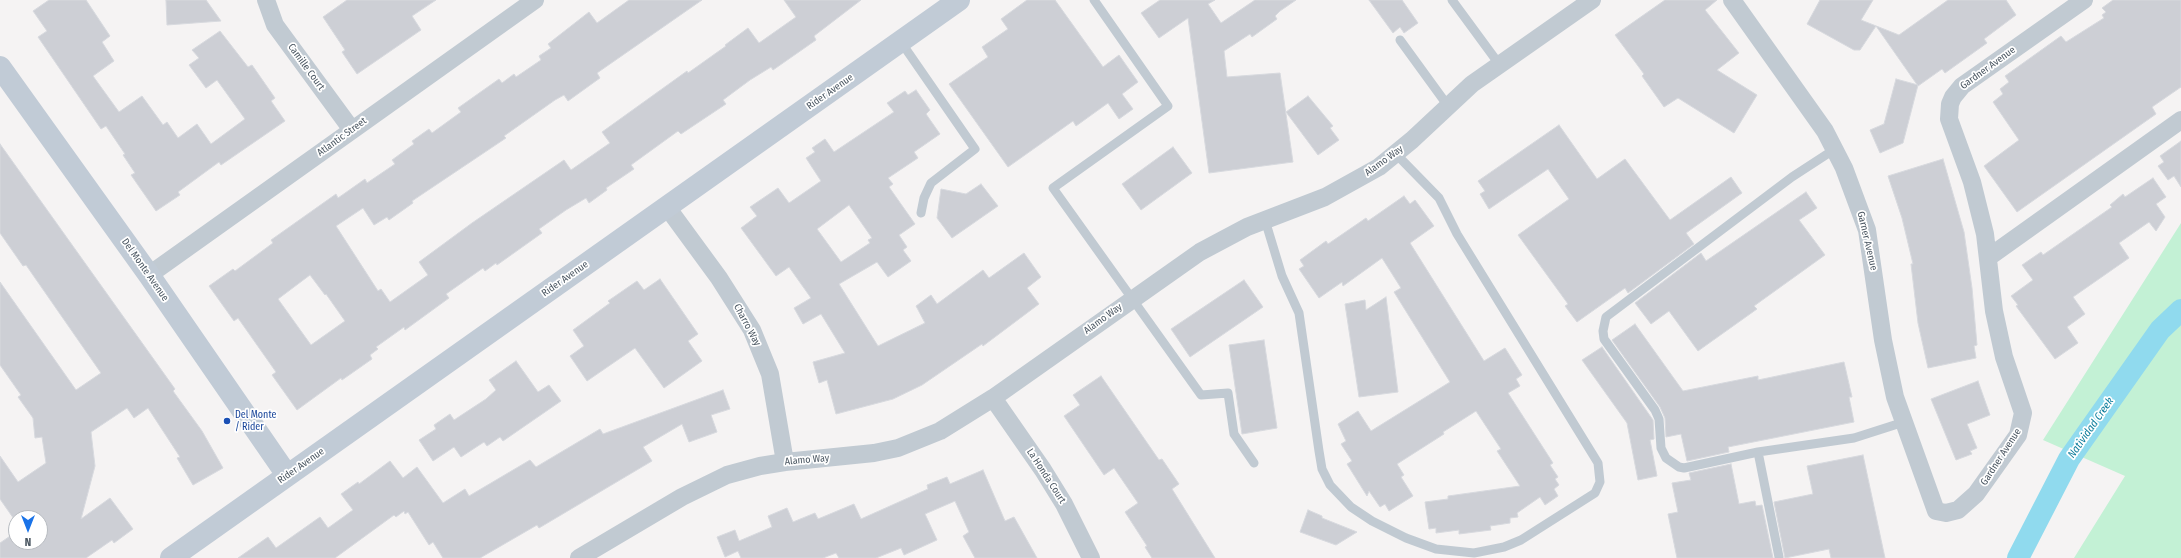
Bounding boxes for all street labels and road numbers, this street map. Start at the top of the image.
street label: Camille Court [285,41,327,93]
street label: Gardner Avenue [1958,44,2018,92]
street label: Rider Avenue [804,72,856,112]
street label: Atlantic Street [315,115,369,159]
street label: Alamo Way [1362,143,1406,179]
street label: Garner Avenue [1854,210,1880,272]
street label: Del Monte Avenue [119,236,171,304]
street label: Rider Avenue [539,259,591,299]
street label: Alamo Way [1081,301,1125,337]
street label: Charro Way [731,302,763,348]
street label: Gardner Avenue [1978,426,2024,488]
street label: Rider Avenue [275,446,327,486]
street label: La Honda Court [1024,446,1068,506]
street label: Alamo Way [784,452,830,468]

